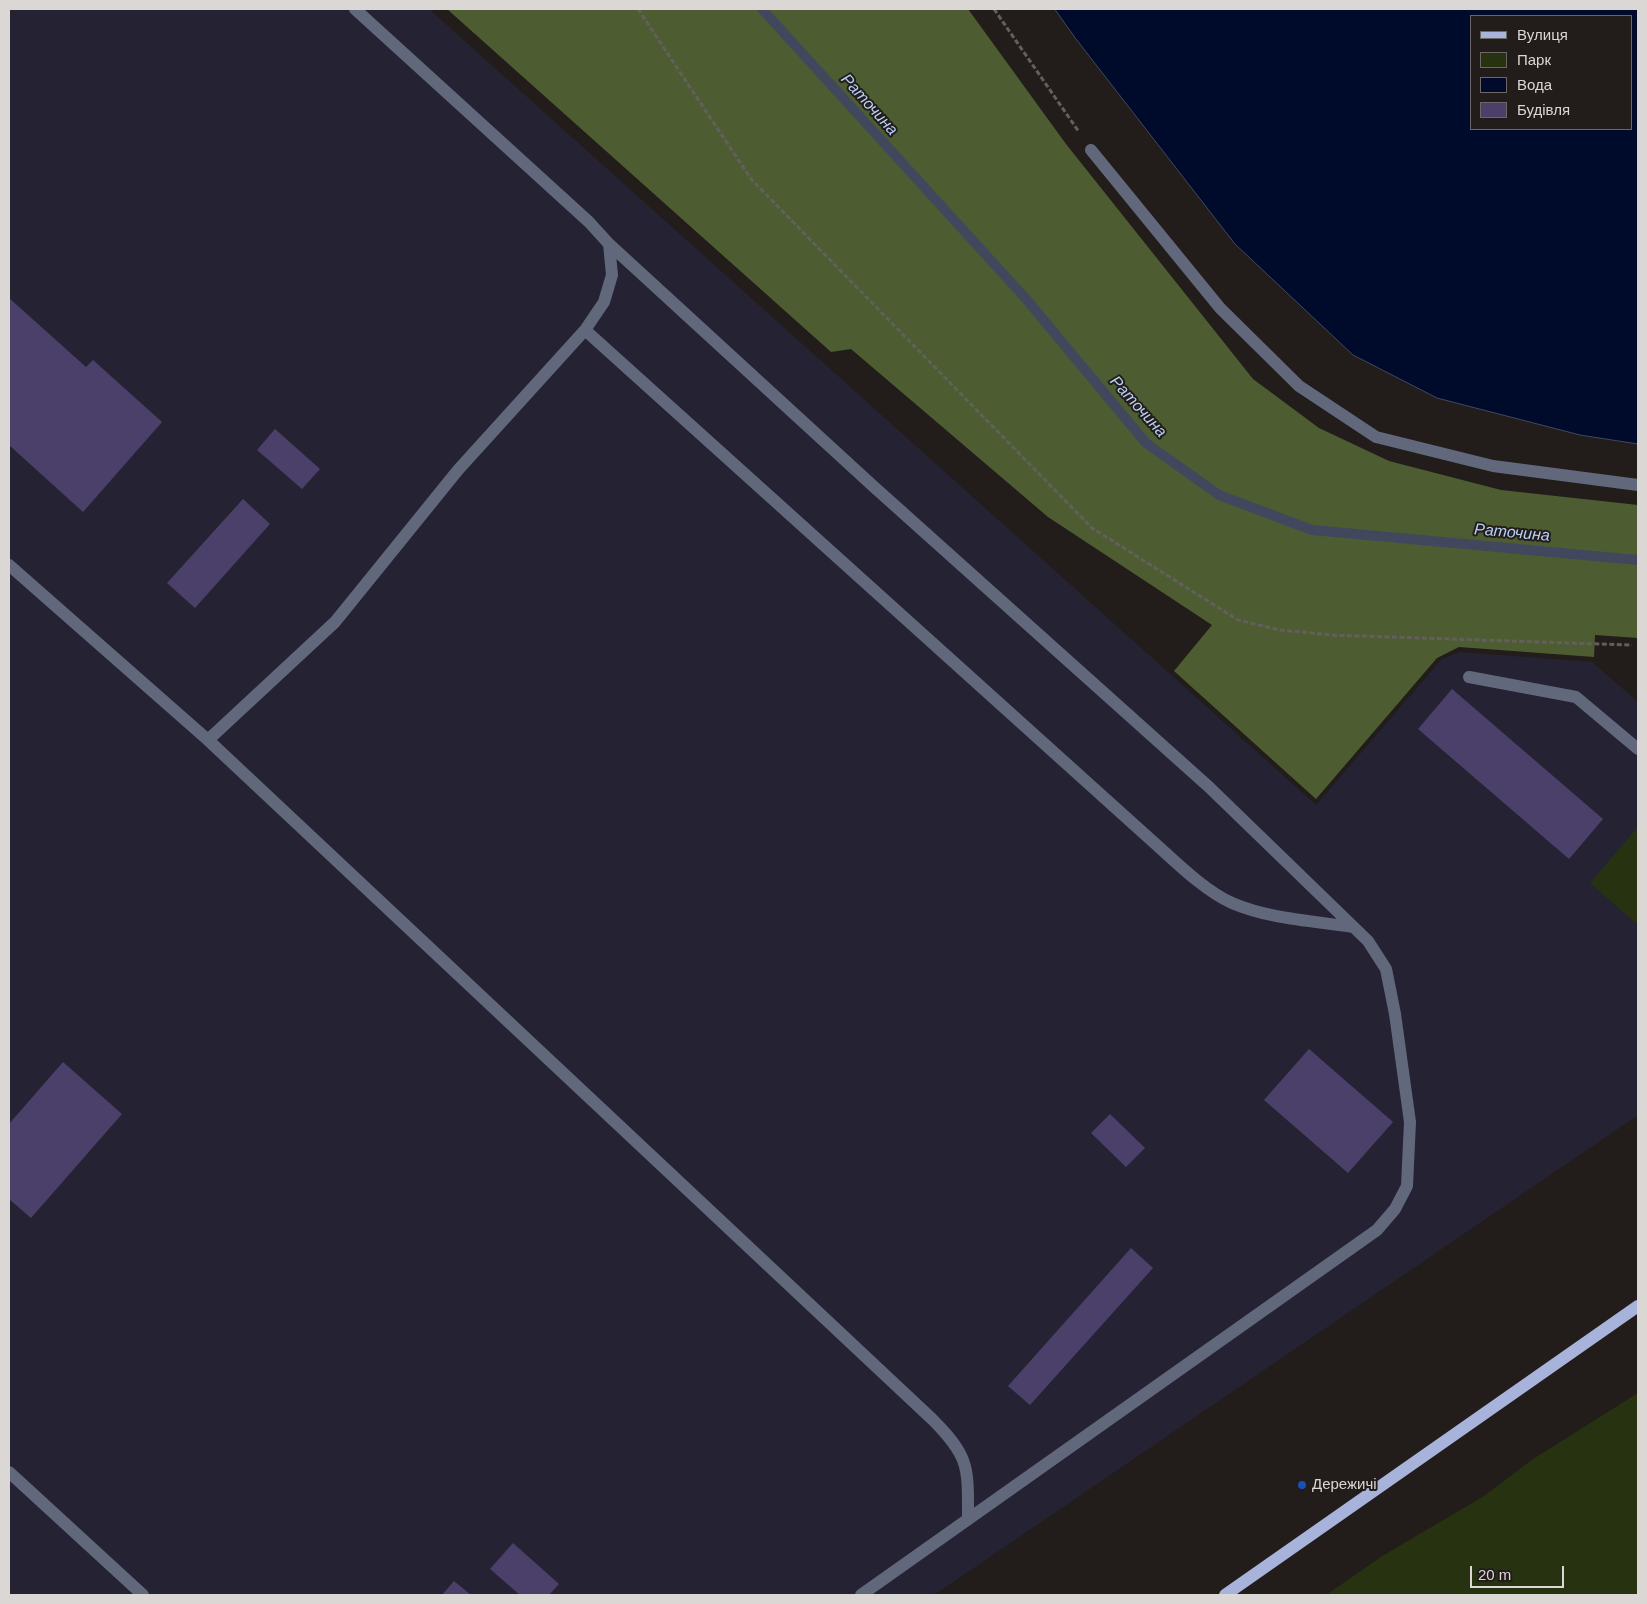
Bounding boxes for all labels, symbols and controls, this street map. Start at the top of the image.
legend [1470,15,1632,130]
text: Вулиця [1517,26,1568,43]
text: Парк [1517,51,1551,68]
water label: Раточина [837,70,901,140]
text: Вода [1517,76,1552,93]
text: Будівля [1517,101,1570,118]
water label: Раточина [1106,372,1170,442]
water label: Раточина [1473,520,1551,546]
place label: Дережичі [1312,1476,1377,1494]
marker: Дережичі [1296,1479,1308,1491]
scale bar [1472,1556,1566,1588]
text: 20 m [1478,1566,1511,1583]

